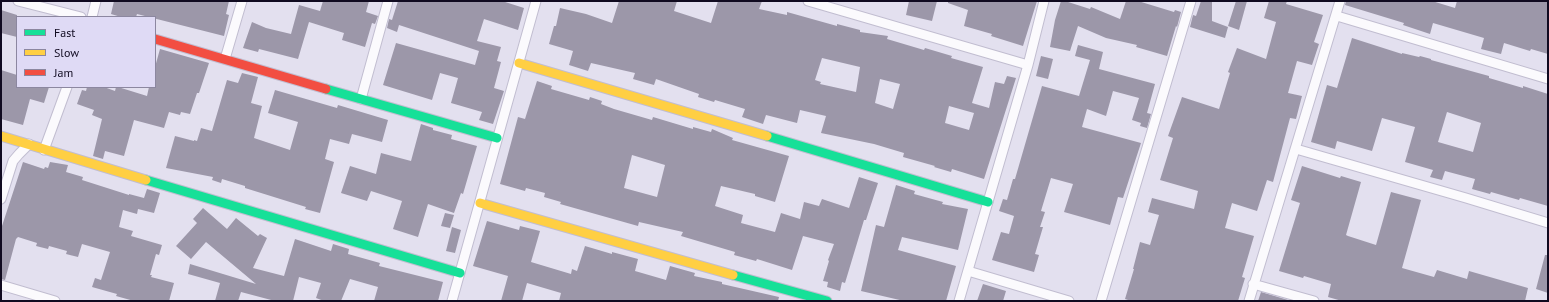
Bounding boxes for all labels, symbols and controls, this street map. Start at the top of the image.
legend [16,16,156,88]
text: Fast [54,25,75,40]
text: Slow [54,45,79,60]
text: Jam [54,65,73,80]

